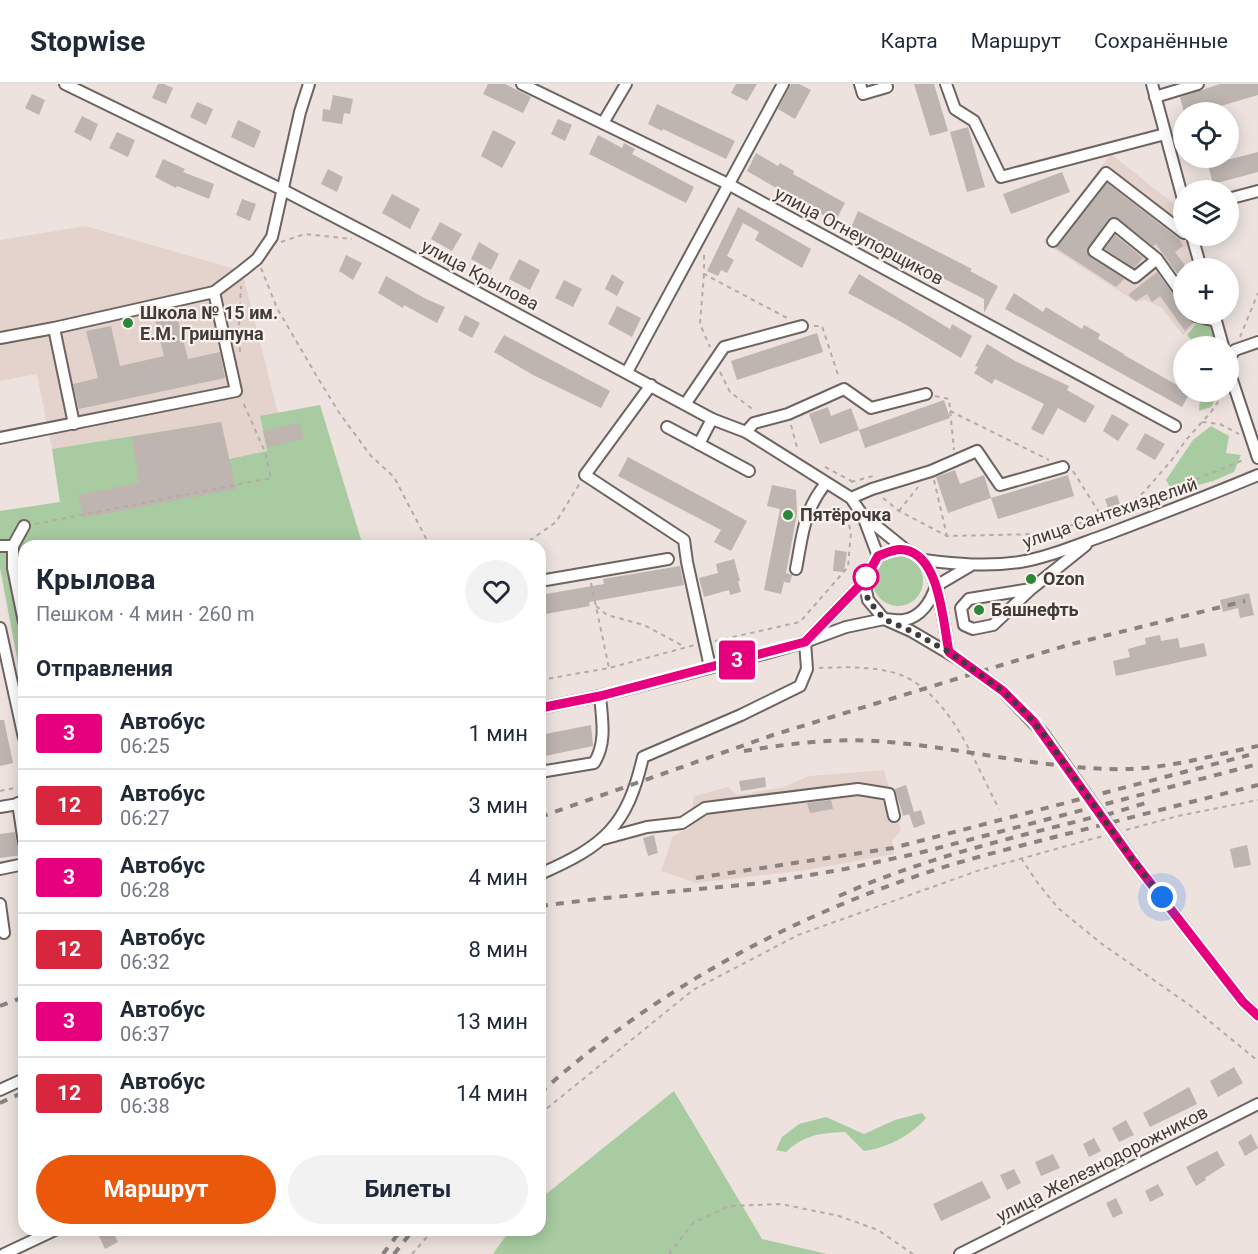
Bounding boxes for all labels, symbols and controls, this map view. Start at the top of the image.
text: Stopwise [30,25,145,58]
text: Карта [881,29,938,53]
text: Маршрут [971,29,1061,53]
text: Сохранённые [1094,29,1228,53]
map controls [1173,102,1239,402]
button: locate [1173,102,1239,168]
button: layers [1173,180,1239,246]
street label: улица Огнеупорщиков [771,182,947,289]
street label: улица Крылова [418,235,543,314]
button: + [1173,258,1239,324]
place label: Школа № 15 им. Е.М. Гришпуна [140,302,278,344]
marker: Школа № 15 им. Е.М. Гришпуна [121,316,135,330]
button: − [1173,336,1239,402]
street label: улица Сантехизделий [1020,473,1200,552]
place label: Пятёрочка [800,504,891,525]
marker: Пятёрочка [781,508,795,522]
button: heart [465,560,528,623]
text: Крылова [36,563,155,596]
unlabelled marker [853,564,879,590]
place label: Ozon [1043,568,1085,589]
marker: Ozon [1024,572,1038,586]
place label: Башнефть [991,599,1079,620]
text: Пешком · 4 мин · 260 m [36,602,255,626]
marker: Башнефть [972,603,986,617]
line badge: 3 [718,640,756,680]
text: 3 [731,648,743,672]
text: Отправления [36,656,173,681]
text: Автобус [120,709,205,734]
text: 3 [63,721,75,745]
text: 1 мин [468,721,528,746]
text: 06:25 [120,734,170,758]
text: Автобус [120,781,205,806]
text: 12 [57,793,81,817]
text: 3 мин [468,793,528,818]
text: 06:27 [120,806,170,830]
text: Автобус [120,853,205,878]
text: 3 [63,865,75,889]
text: 4 мин [468,865,528,890]
text: 06:28 [120,878,170,902]
your location [1147,882,1177,912]
text: Автобус [120,925,205,950]
text: 12 [57,937,81,961]
text: 8 мин [468,937,528,962]
text: 06:32 [120,950,170,974]
text: Автобус [120,997,205,1022]
text: 3 [63,1009,75,1033]
text: 13 мин [456,1009,528,1034]
text: 06:37 [120,1022,170,1046]
text: Автобус [120,1069,205,1094]
text: 12 [57,1081,81,1105]
text: 14 мин [456,1081,528,1106]
text: 06:38 [120,1094,170,1118]
street label: улица Железнодорожников [992,1101,1211,1226]
button: Маршрут [36,1155,276,1224]
button: Билеты [288,1155,528,1224]

